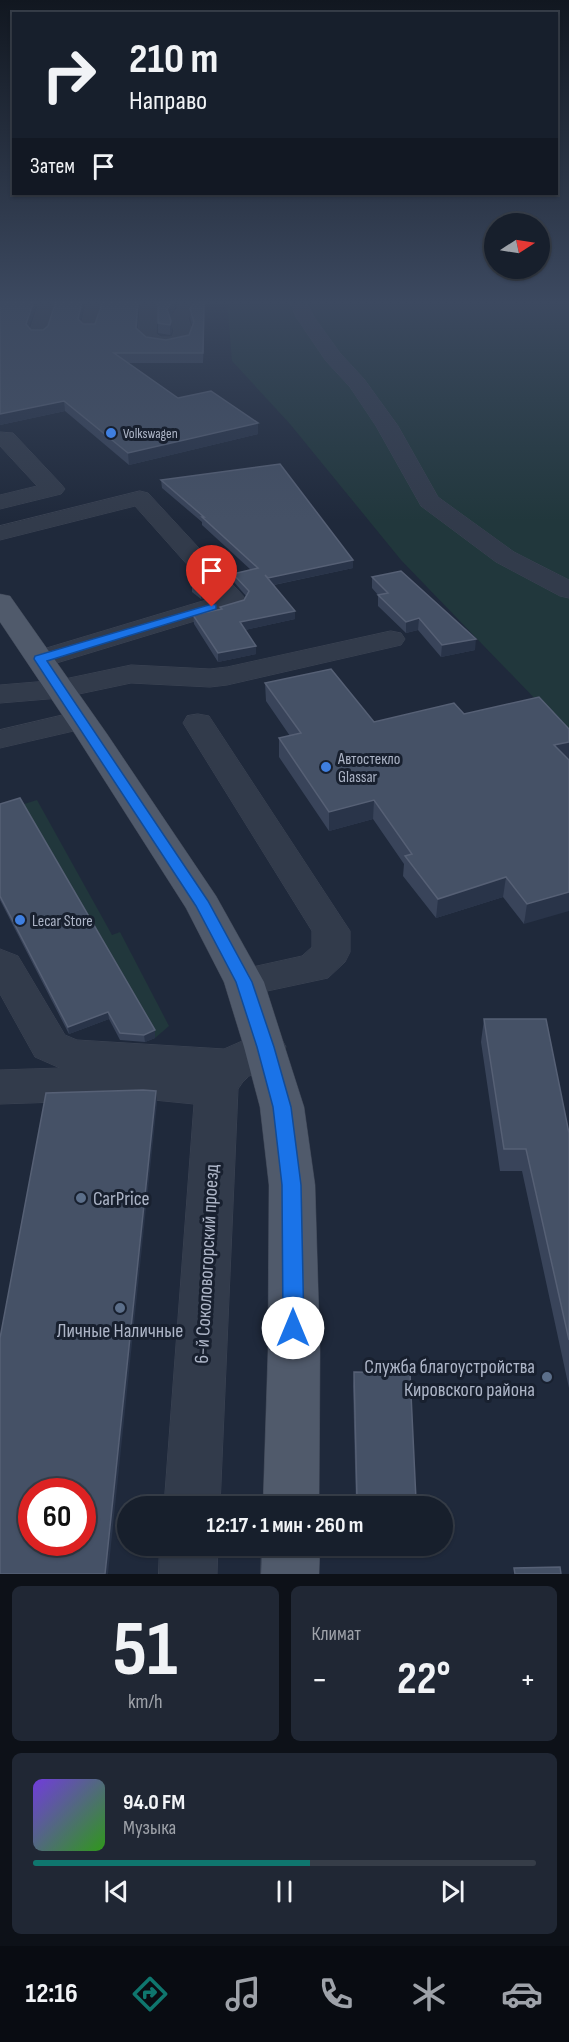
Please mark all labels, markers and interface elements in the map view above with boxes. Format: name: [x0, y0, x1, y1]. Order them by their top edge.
text: 210 m: [129, 34, 218, 85]
icon: right: [30, 36, 108, 114]
text: Направо: [129, 85, 207, 117]
icon: arrive: [87, 150, 120, 183]
text: Затем: [30, 153, 75, 180]
north arrow: [484, 213, 550, 279]
map controls: [484, 213, 550, 279]
place label: Volkswagen: [123, 425, 178, 442]
marker: Volkswagen: [104, 426, 118, 440]
pin: [186, 545, 237, 607]
icon: arrive: [195, 554, 228, 587]
place label: Автостекло Glassar: [337, 750, 400, 787]
marker: Автостекло Glassar: [319, 760, 333, 774]
place label: Lecar Store: [32, 912, 93, 931]
marker: Lecar Store: [13, 913, 27, 927]
street label: 6-й Соколовогорский проезд: [190, 1163, 224, 1364]
place label: CarPrice: [93, 1187, 150, 1211]
marker: CarPrice: [74, 1191, 88, 1205]
position arrow: [261, 1296, 325, 1360]
marker: Личные Наличные: [113, 1301, 127, 1315]
place label: Личные Наличные: [57, 1319, 183, 1343]
place label: Служба благоустройства Кировского района: [364, 1355, 535, 1402]
marker: Служба благоустройства Кировского района: [540, 1370, 554, 1384]
speed limit sign: 60: [18, 1478, 96, 1556]
text: 12:17 · 1 мин · 260 m: [207, 1512, 363, 1539]
text: 51: [113, 1604, 178, 1697]
text: Климат: [312, 1622, 361, 1646]
text: 22°: [397, 1652, 451, 1707]
text: −: [312, 1660, 328, 1700]
text: +: [520, 1660, 536, 1700]
text: km/h: [128, 1690, 163, 1714]
text: 94.0 FM: [123, 1789, 185, 1816]
text: Музыка: [123, 1816, 176, 1840]
icon: previous: [100, 1875, 133, 1908]
icon: pause: [268, 1875, 301, 1908]
icon: next: [436, 1875, 469, 1908]
icon: directions: [129, 1973, 171, 2015]
icon: music: [222, 1973, 264, 2015]
icon: phone: [315, 1973, 357, 2015]
icon: climate: [408, 1973, 450, 2015]
icon: car: [501, 1973, 543, 2015]
text: 12:16: [26, 1978, 78, 2010]

